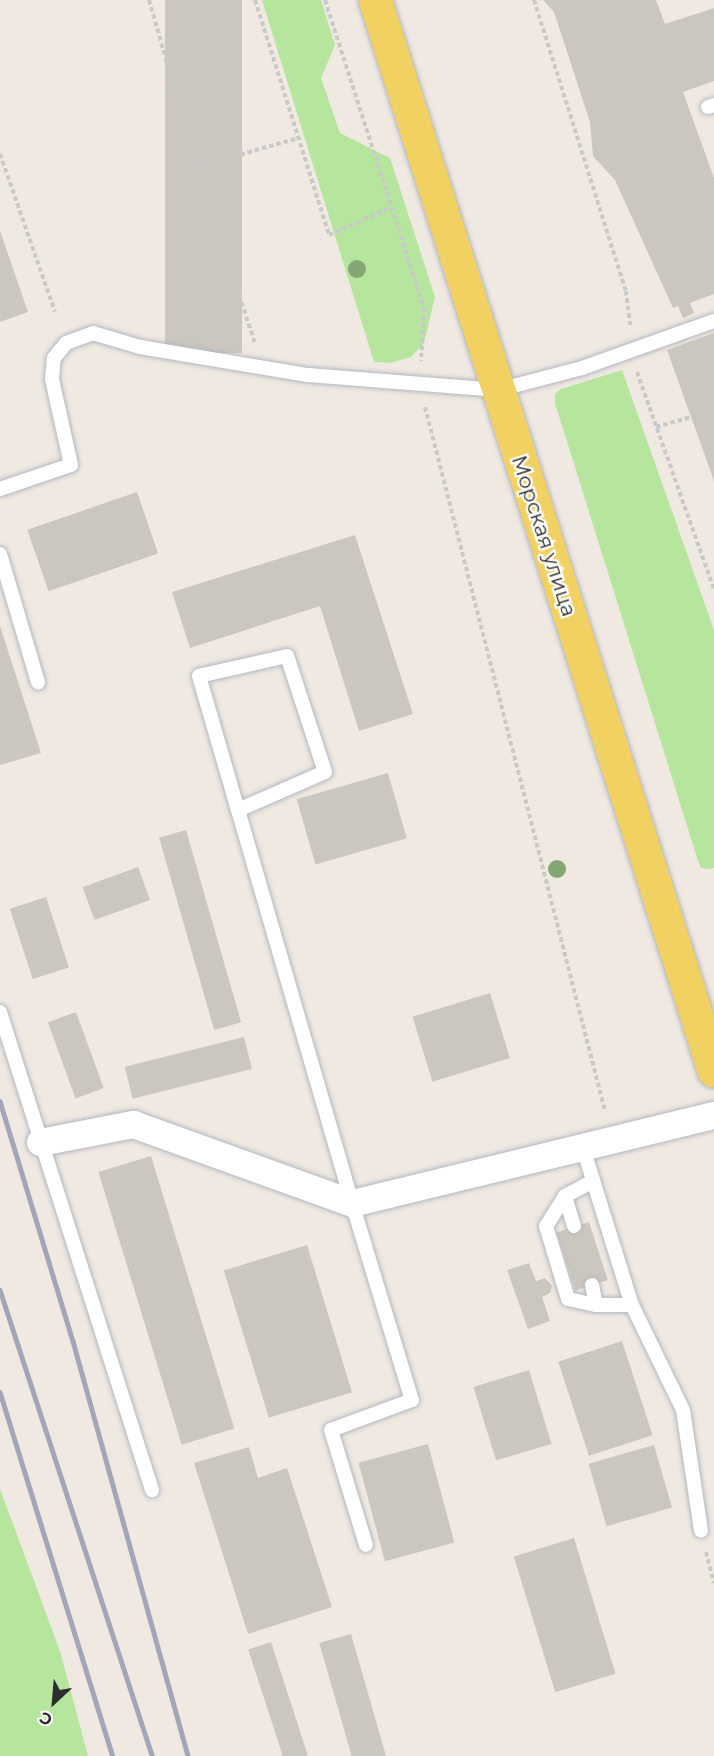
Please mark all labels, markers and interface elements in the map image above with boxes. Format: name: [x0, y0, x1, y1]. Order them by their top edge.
street label: Морская улица: [506, 452, 582, 620]
north arrow: [24, 1672, 84, 1732]
text: С: [37, 1708, 55, 1730]

